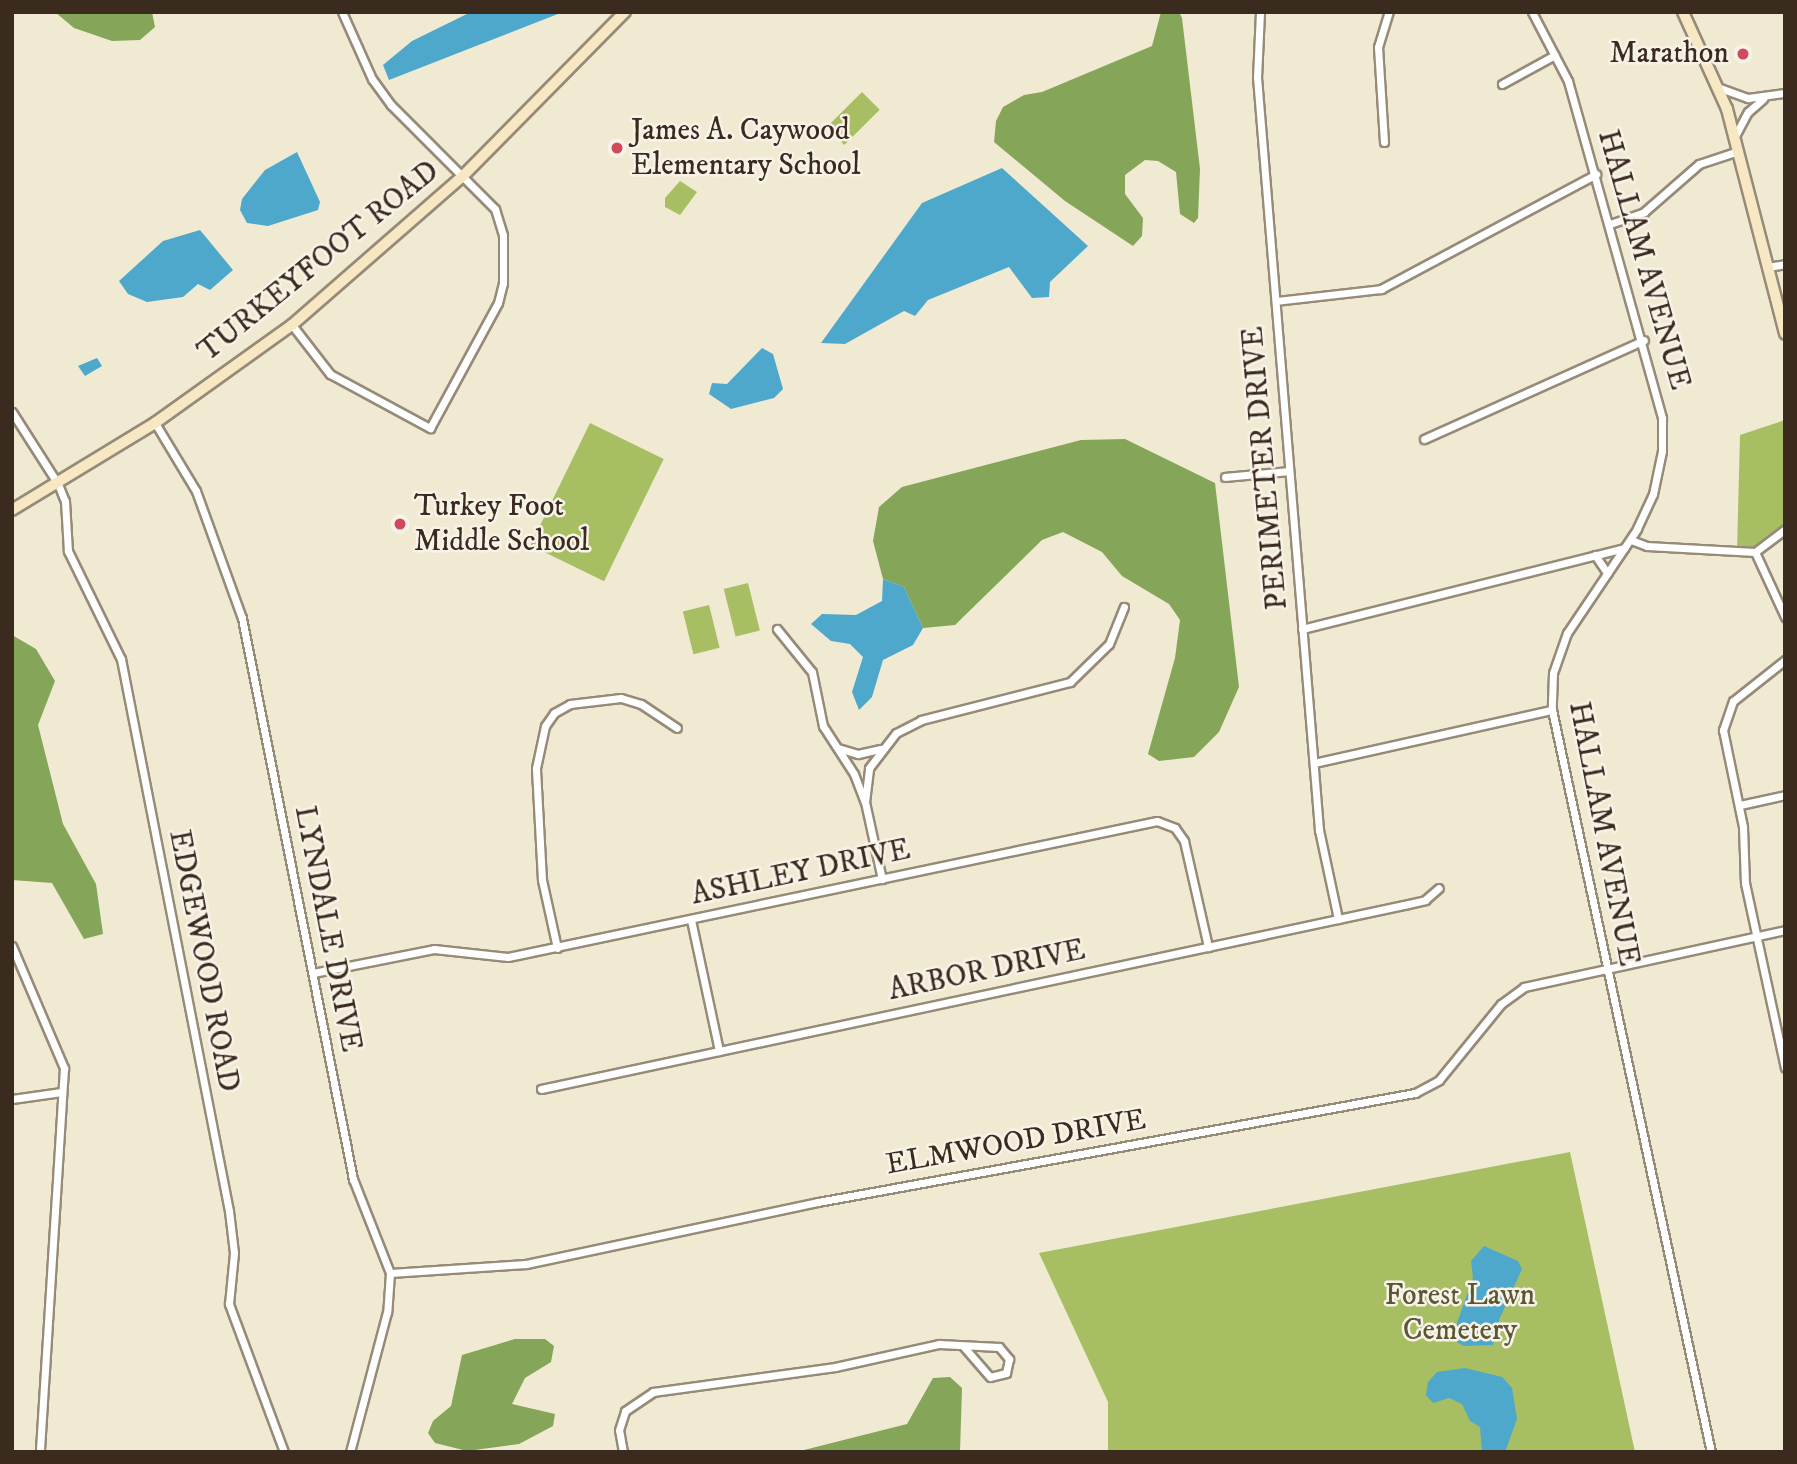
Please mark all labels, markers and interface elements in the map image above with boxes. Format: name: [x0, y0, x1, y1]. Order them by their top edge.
place label: Marathon: [1609, 36, 1729, 72]
marker: Marathon: [1735, 46, 1751, 62]
place label: James A. Caywood Elementary School: [631, 113, 860, 184]
street label: HALLAM AVENUE: [1589, 126, 1697, 394]
marker: James A. Caywood Elementary School: [609, 140, 625, 156]
street label: TURKEYFOOT ROAD: [191, 154, 447, 370]
street label: PERIMETER DRIVE: [1236, 325, 1296, 611]
place label: Turkey Foot Middle School: [414, 489, 589, 560]
marker: Turkey Foot Middle School: [392, 516, 408, 532]
street label: HALLAM AVENUE: [1560, 699, 1646, 969]
street label: LYNDALE DRIVE: [285, 803, 369, 1055]
street label: EDGEWOOD ROAD: [160, 827, 246, 1095]
street label: ASHLEY DRIVE: [688, 832, 914, 914]
street label: ARBOR DRIVE: [885, 933, 1089, 1009]
street label: ELMWOOD DRIVE: [883, 1102, 1149, 1184]
park label: Forest Lawn Cemetery: [1385, 1278, 1535, 1348]

